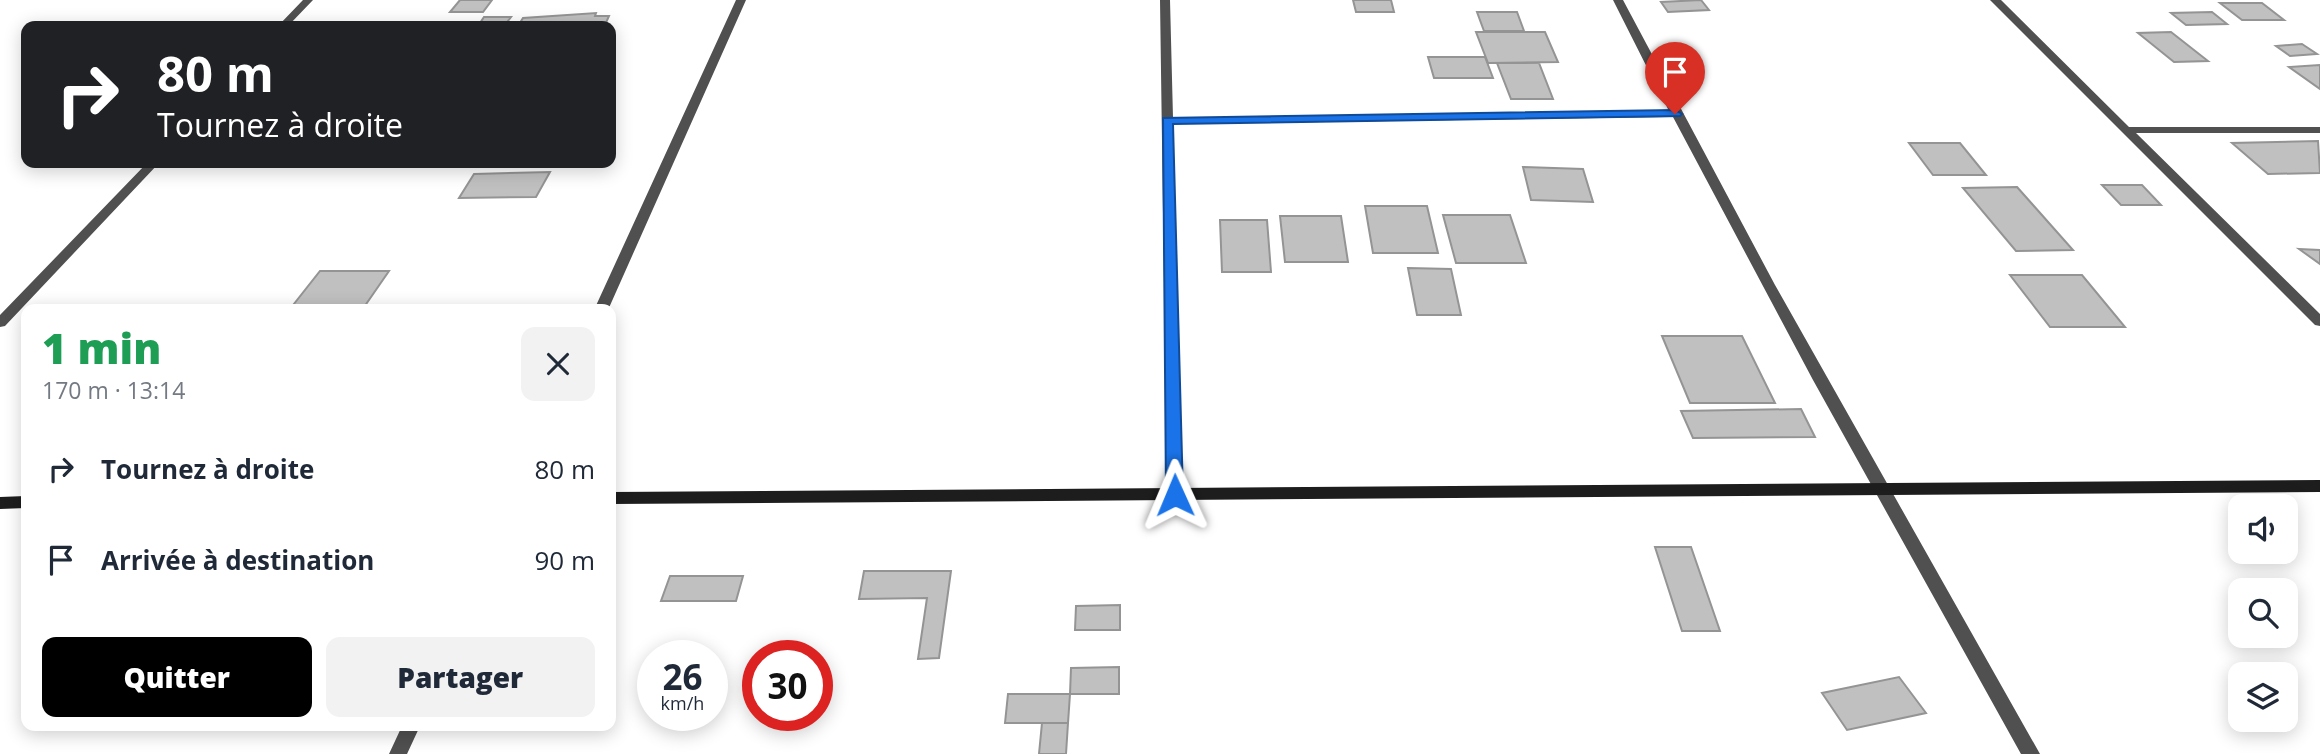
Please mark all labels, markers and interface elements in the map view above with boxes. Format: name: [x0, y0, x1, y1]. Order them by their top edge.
text: 80 m: [157, 40, 274, 106]
pin: [1645, 42, 1705, 114]
icon: right: [42, 49, 133, 140]
icon: arrive: [1656, 53, 1694, 91]
text: Tournez à droite: [157, 103, 403, 146]
text: 1 min: [42, 319, 161, 376]
button: close: [521, 327, 595, 401]
text: 170 m · 13:14: [42, 374, 185, 406]
icon: right: [42, 450, 80, 488]
text: Tournez à droite: [101, 451, 314, 487]
text: 80 m: [534, 451, 595, 487]
position arrow: [1138, 458, 1212, 532]
map controls: [2228, 494, 2298, 732]
button: sound: [2228, 494, 2298, 564]
icon: arrive: [42, 541, 80, 579]
text: Arrivée à destination: [101, 542, 374, 578]
text: 90 m: [534, 542, 595, 578]
button: search: [2228, 578, 2298, 648]
button: Quitter: [42, 637, 312, 717]
button: Partager: [326, 637, 595, 717]
speed limit sign: 30: [742, 640, 833, 731]
text: 26: [662, 653, 703, 700]
button: layers: [2228, 662, 2298, 732]
text: km/h: [661, 691, 704, 715]

